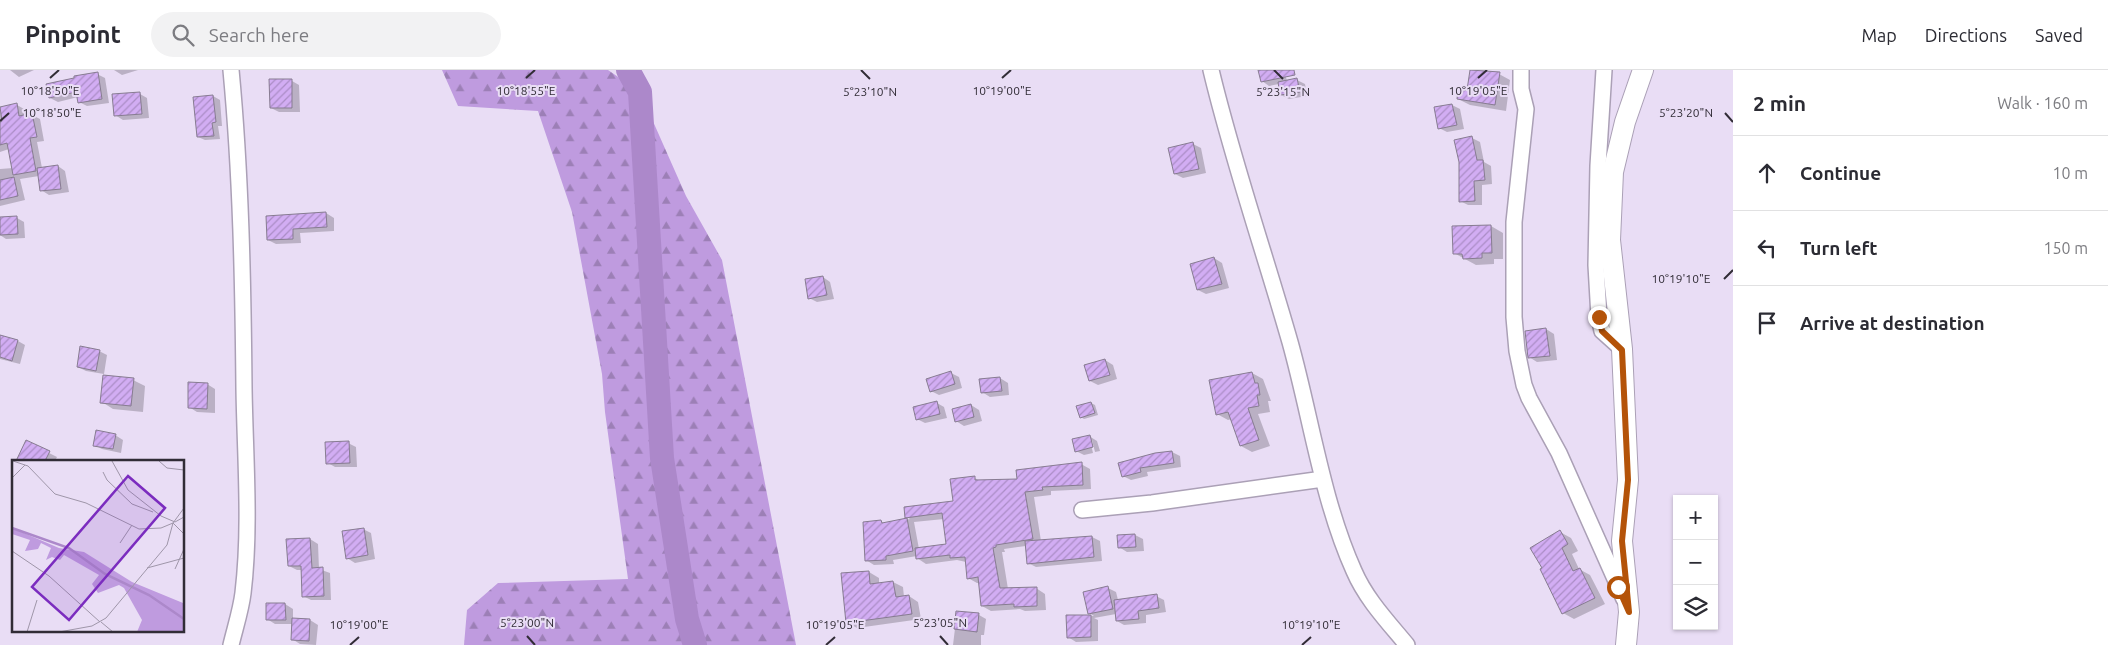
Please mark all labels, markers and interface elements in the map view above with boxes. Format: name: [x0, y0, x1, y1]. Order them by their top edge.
search box: [151, 12, 501, 57]
text: Pinpoint: [25, 21, 121, 48]
icon: search: [169, 21, 197, 49]
text: Search here: [209, 24, 309, 46]
text: Map: [1861, 25, 1897, 45]
text: Directions: [1925, 25, 2007, 45]
text: Saved: [2035, 25, 2083, 45]
text: 10°18'50"E: [21, 84, 80, 97]
text: 10°18'55"E: [497, 84, 556, 97]
text: 10°19'00"E: [973, 84, 1032, 97]
text: 10°19'05"E: [1449, 84, 1508, 97]
text: 5°23'10"N: [843, 85, 897, 98]
text: 5°23'15"N: [1256, 85, 1310, 98]
text: 2 min: [1753, 91, 1806, 115]
text: Walk · 160 m: [1997, 94, 2088, 112]
text: 10°18'50"E: [23, 106, 82, 119]
text: 5°23'20"N: [1659, 106, 1713, 119]
icon: ahead: [1753, 159, 1781, 187]
text: Continue: [1800, 162, 1881, 184]
text: 10 m: [2052, 164, 2088, 182]
icon: left: [1753, 234, 1781, 262]
text: Turn left: [1800, 237, 1878, 259]
text: 150 m: [2043, 239, 2088, 257]
text: 10°19'10"E: [1652, 272, 1711, 285]
route end: [1588, 306, 1611, 329]
icon: arrive: [1753, 309, 1781, 337]
text: Arrive at destination: [1800, 312, 1985, 334]
inset map: [12, 460, 185, 632]
map controls: [1673, 495, 1718, 630]
button: +: [1673, 495, 1718, 540]
button: −: [1673, 540, 1718, 585]
route start: [1607, 576, 1630, 599]
button: layers: [1673, 585, 1718, 630]
text: 5°23'00"N: [500, 616, 554, 629]
text: 5°23'05"N: [913, 616, 967, 629]
text: 10°19'00"E: [330, 618, 389, 631]
text: 10°19'05"E: [806, 618, 865, 631]
text: 10°19'10"E: [1282, 618, 1341, 631]

